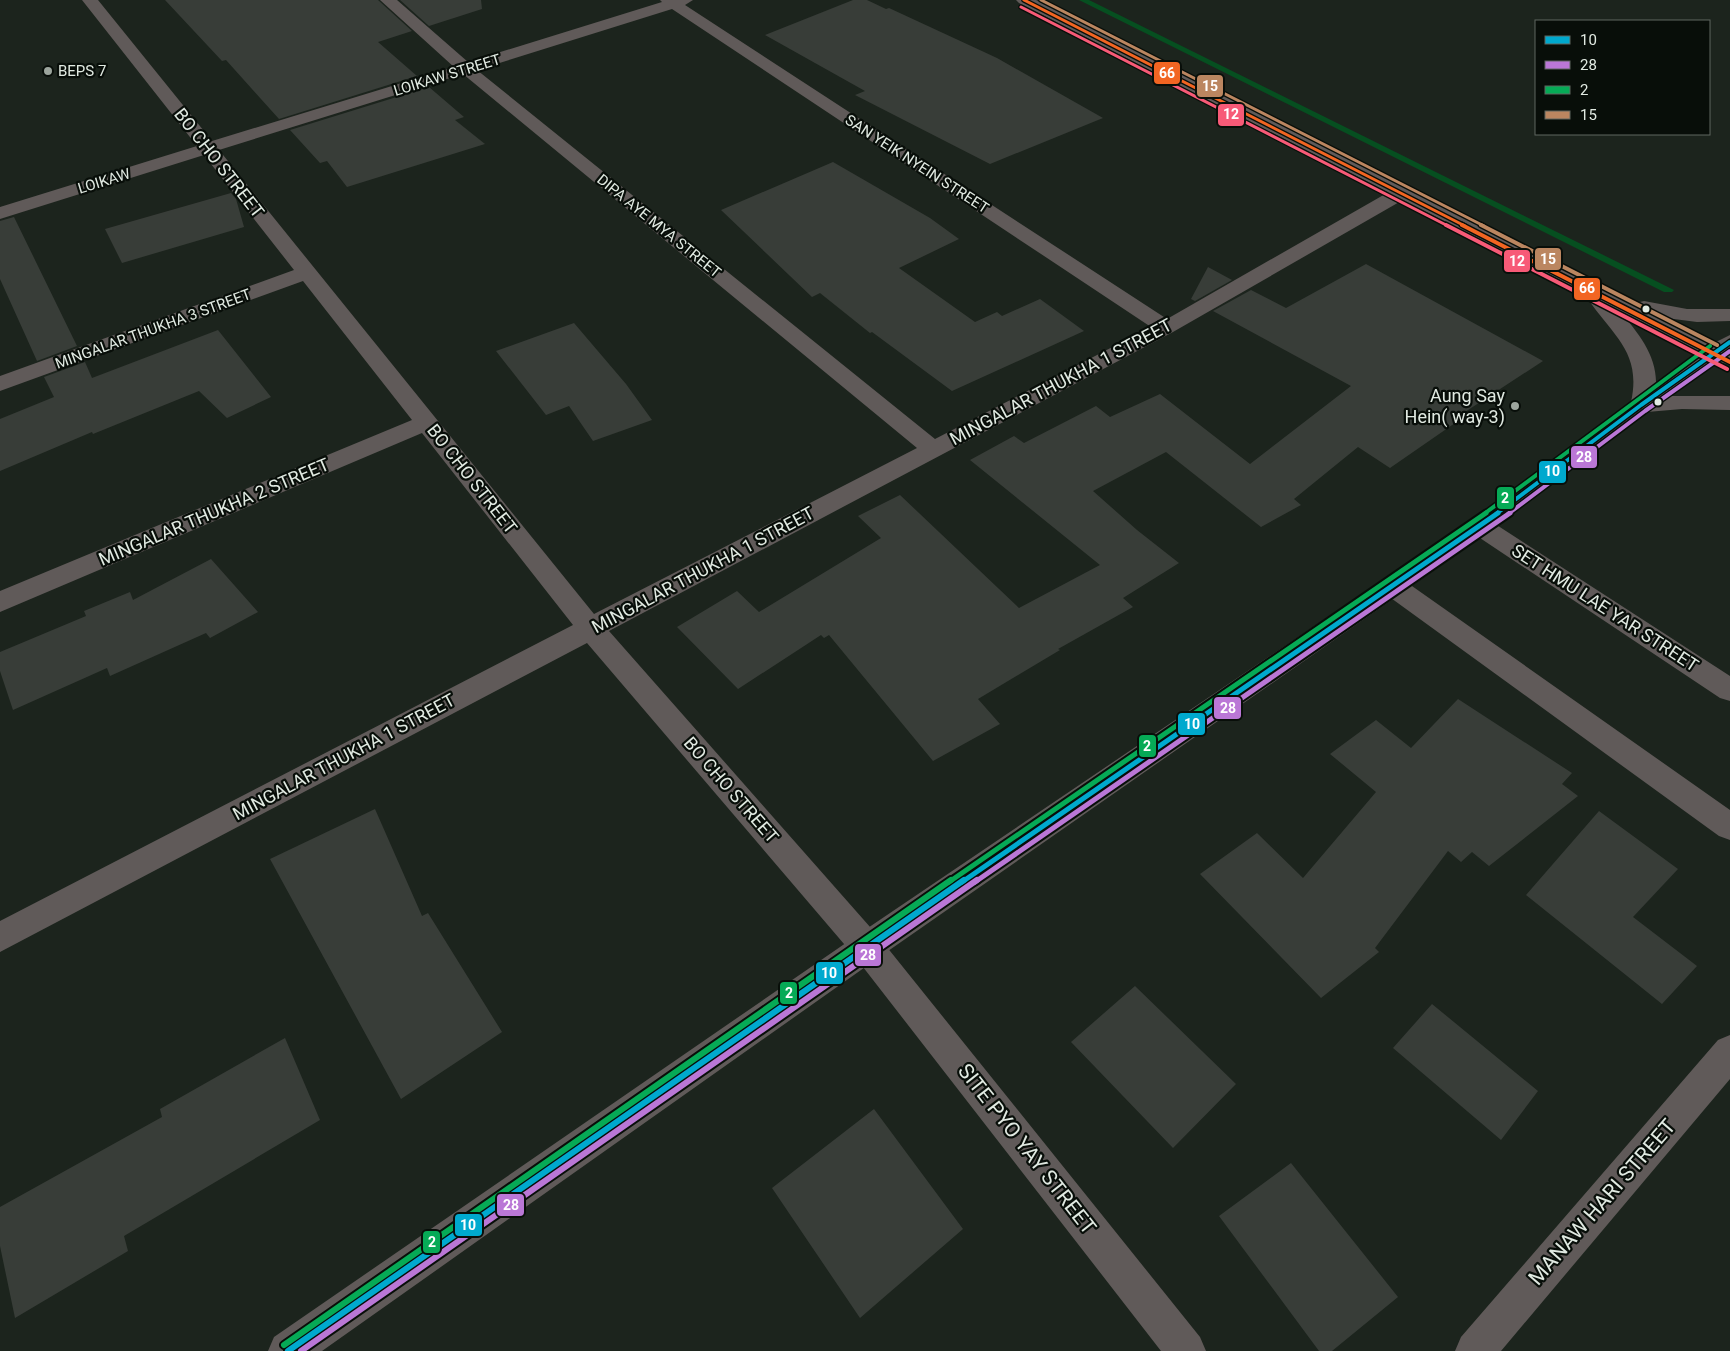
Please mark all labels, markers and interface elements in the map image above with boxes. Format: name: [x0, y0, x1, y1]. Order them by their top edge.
legend: [1535, 20, 1710, 135]
text: 10: [1580, 31, 1597, 49]
street label: LOIKAW STREET: [391, 50, 503, 100]
text: 28: [1580, 56, 1597, 74]
line badge: 66: [1153, 61, 1181, 85]
place label: BEPS 7: [58, 62, 106, 80]
marker: BEPS 7: [42, 65, 54, 77]
text: 66: [1159, 65, 1175, 81]
line badge: 15: [1196, 74, 1224, 98]
text: 15: [1202, 78, 1218, 94]
text: 2: [1580, 81, 1588, 99]
line badge: 12: [1217, 103, 1245, 127]
street label: BO CHO STREET: [170, 104, 269, 222]
text: 12: [1223, 106, 1239, 122]
text: 15: [1580, 106, 1597, 124]
street label: SAN YEIK NYEIN STREET: [842, 111, 992, 217]
street label: LOIKAW: [76, 164, 132, 198]
street label: DIPA AYE MYA STREET: [593, 170, 725, 282]
line badge: 15: [1534, 247, 1562, 271]
line badge: 12: [1503, 249, 1531, 273]
text: 15: [1540, 251, 1556, 267]
text: 12: [1509, 253, 1525, 269]
line badge: 66: [1573, 277, 1601, 301]
text: 66: [1579, 280, 1595, 296]
street label: MINGALAR THUKHA 3 STREET: [53, 285, 253, 373]
unlabelled marker: [1641, 304, 1651, 314]
street label: MINGALAR THUKHA 1 STREET: [946, 314, 1176, 449]
place label: Aung Say Hein( way-3): [1405, 385, 1505, 428]
unlabelled marker: [1653, 397, 1663, 407]
marker: Aung Say Hein( way-3): [1509, 400, 1521, 412]
street label: BO CHO STREET: [423, 420, 522, 538]
line badge: 28: [1570, 445, 1598, 469]
text: 28: [1576, 449, 1592, 465]
street label: MINGALAR THUKHA 2 STREET: [95, 453, 333, 570]
line badge: 10: [1538, 460, 1567, 484]
text: 10: [1544, 463, 1560, 479]
line badge: 2: [1496, 486, 1515, 510]
text: 2: [1501, 490, 1509, 506]
street label: MINGALAR THUKHA 1 STREET: [588, 502, 818, 637]
street label: SET HMU LAE YAR STREET: [1508, 539, 1703, 676]
street label: MINGALAR THUKHA 1 STREET: [229, 689, 459, 824]
line badge: 28: [1213, 696, 1242, 720]
text: 28: [1220, 700, 1236, 716]
line badge: 10: [1177, 712, 1206, 736]
text: 10: [1184, 716, 1200, 732]
street label: BO CHO STREET: [680, 732, 783, 847]
line badge: 2: [1138, 734, 1157, 758]
text: 2: [1143, 738, 1151, 754]
line badge: 28: [854, 943, 882, 967]
text: 28: [860, 947, 876, 963]
line badge: 10: [815, 961, 844, 985]
text: 10: [821, 965, 837, 981]
line badge: 2: [779, 981, 798, 1005]
text: 2: [785, 985, 793, 1001]
street label: SITE PYO YAY STREET: [953, 1059, 1101, 1239]
street label: MANAW HARI STREET: [1524, 1114, 1681, 1290]
line badge: 28: [496, 1193, 525, 1217]
text: 28: [503, 1197, 519, 1213]
line badge: 10: [454, 1213, 483, 1237]
text: 10: [460, 1217, 476, 1233]
line badge: 2: [422, 1230, 441, 1254]
text: 2: [428, 1234, 436, 1250]

